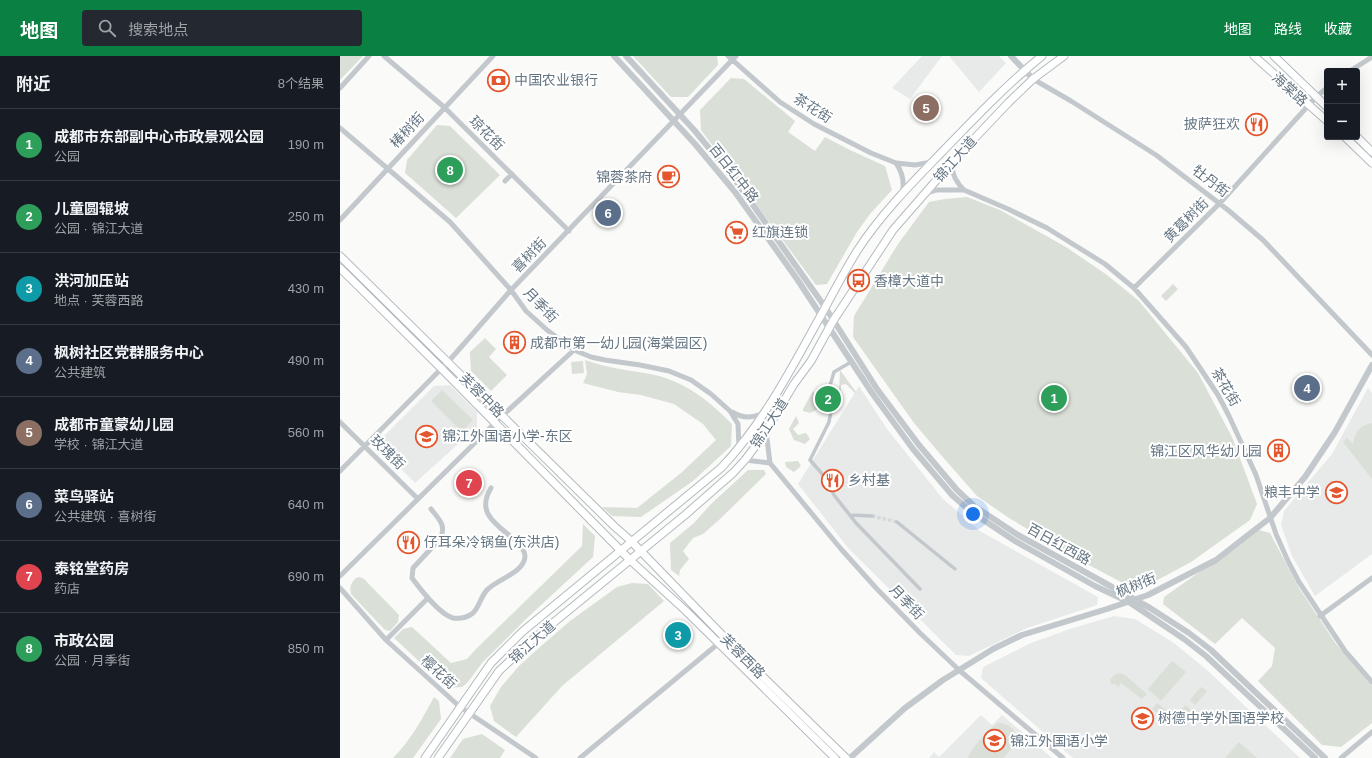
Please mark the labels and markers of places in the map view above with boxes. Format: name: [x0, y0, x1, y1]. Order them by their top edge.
bank icon: 中国农业银行: [486, 67, 512, 93]
place label: 中国农业银行: [514, 72, 598, 88]
pin: 5: [913, 93, 939, 123]
restaurant icon: 披萨狂欢: [1243, 111, 1269, 137]
place label: 披萨狂欢: [1184, 116, 1240, 132]
pin: 8: [437, 155, 463, 185]
cafe icon: 锦蓉茶府: [655, 164, 681, 190]
place label: 锦蓉茶府: [596, 169, 652, 185]
pin: 6: [595, 198, 621, 228]
supermarket icon: 红旗连锁: [724, 219, 750, 245]
place label: 红旗连锁: [752, 224, 808, 240]
bus stop icon: 香樟大道中: [846, 268, 872, 294]
place label: 香樟大道中: [874, 273, 944, 289]
building icon: 成都市第一幼儿园(海棠园区): [502, 330, 528, 356]
place label: 成都市第一幼儿园(海棠园区): [530, 335, 707, 351]
pin: 4: [1294, 373, 1320, 403]
pin: 1: [1041, 383, 1067, 413]
pin: 2: [815, 384, 841, 414]
school or university icon: 锦江外国语小学-东区: [413, 423, 439, 449]
place label: 锦江外国语小学-东区: [442, 428, 573, 444]
building icon: 锦江区风华幼儿园: [1265, 438, 1291, 464]
place label: 锦江区风华幼儿园: [1150, 443, 1262, 459]
restaurant icon: 乡村基: [820, 467, 846, 493]
pin: 7: [456, 468, 482, 498]
place label: 乡村基: [848, 472, 890, 488]
school or university icon: 粮丰中学: [1323, 479, 1349, 505]
place label: 粮丰中学: [1264, 484, 1320, 500]
restaurant icon: 仔耳朵冷锅鱼(东洪店): [395, 529, 421, 555]
place label: 仔耳朵冷锅鱼(东洪店): [424, 534, 559, 550]
pin: 3: [665, 620, 691, 650]
school or university icon: 树德中学外国语学校: [1130, 705, 1156, 731]
place label: 树德中学外国语学校: [1158, 710, 1284, 726]
school or university icon: 锦江外国语小学: [981, 728, 1007, 754]
place label: 锦江外国语小学: [1010, 733, 1108, 749]

